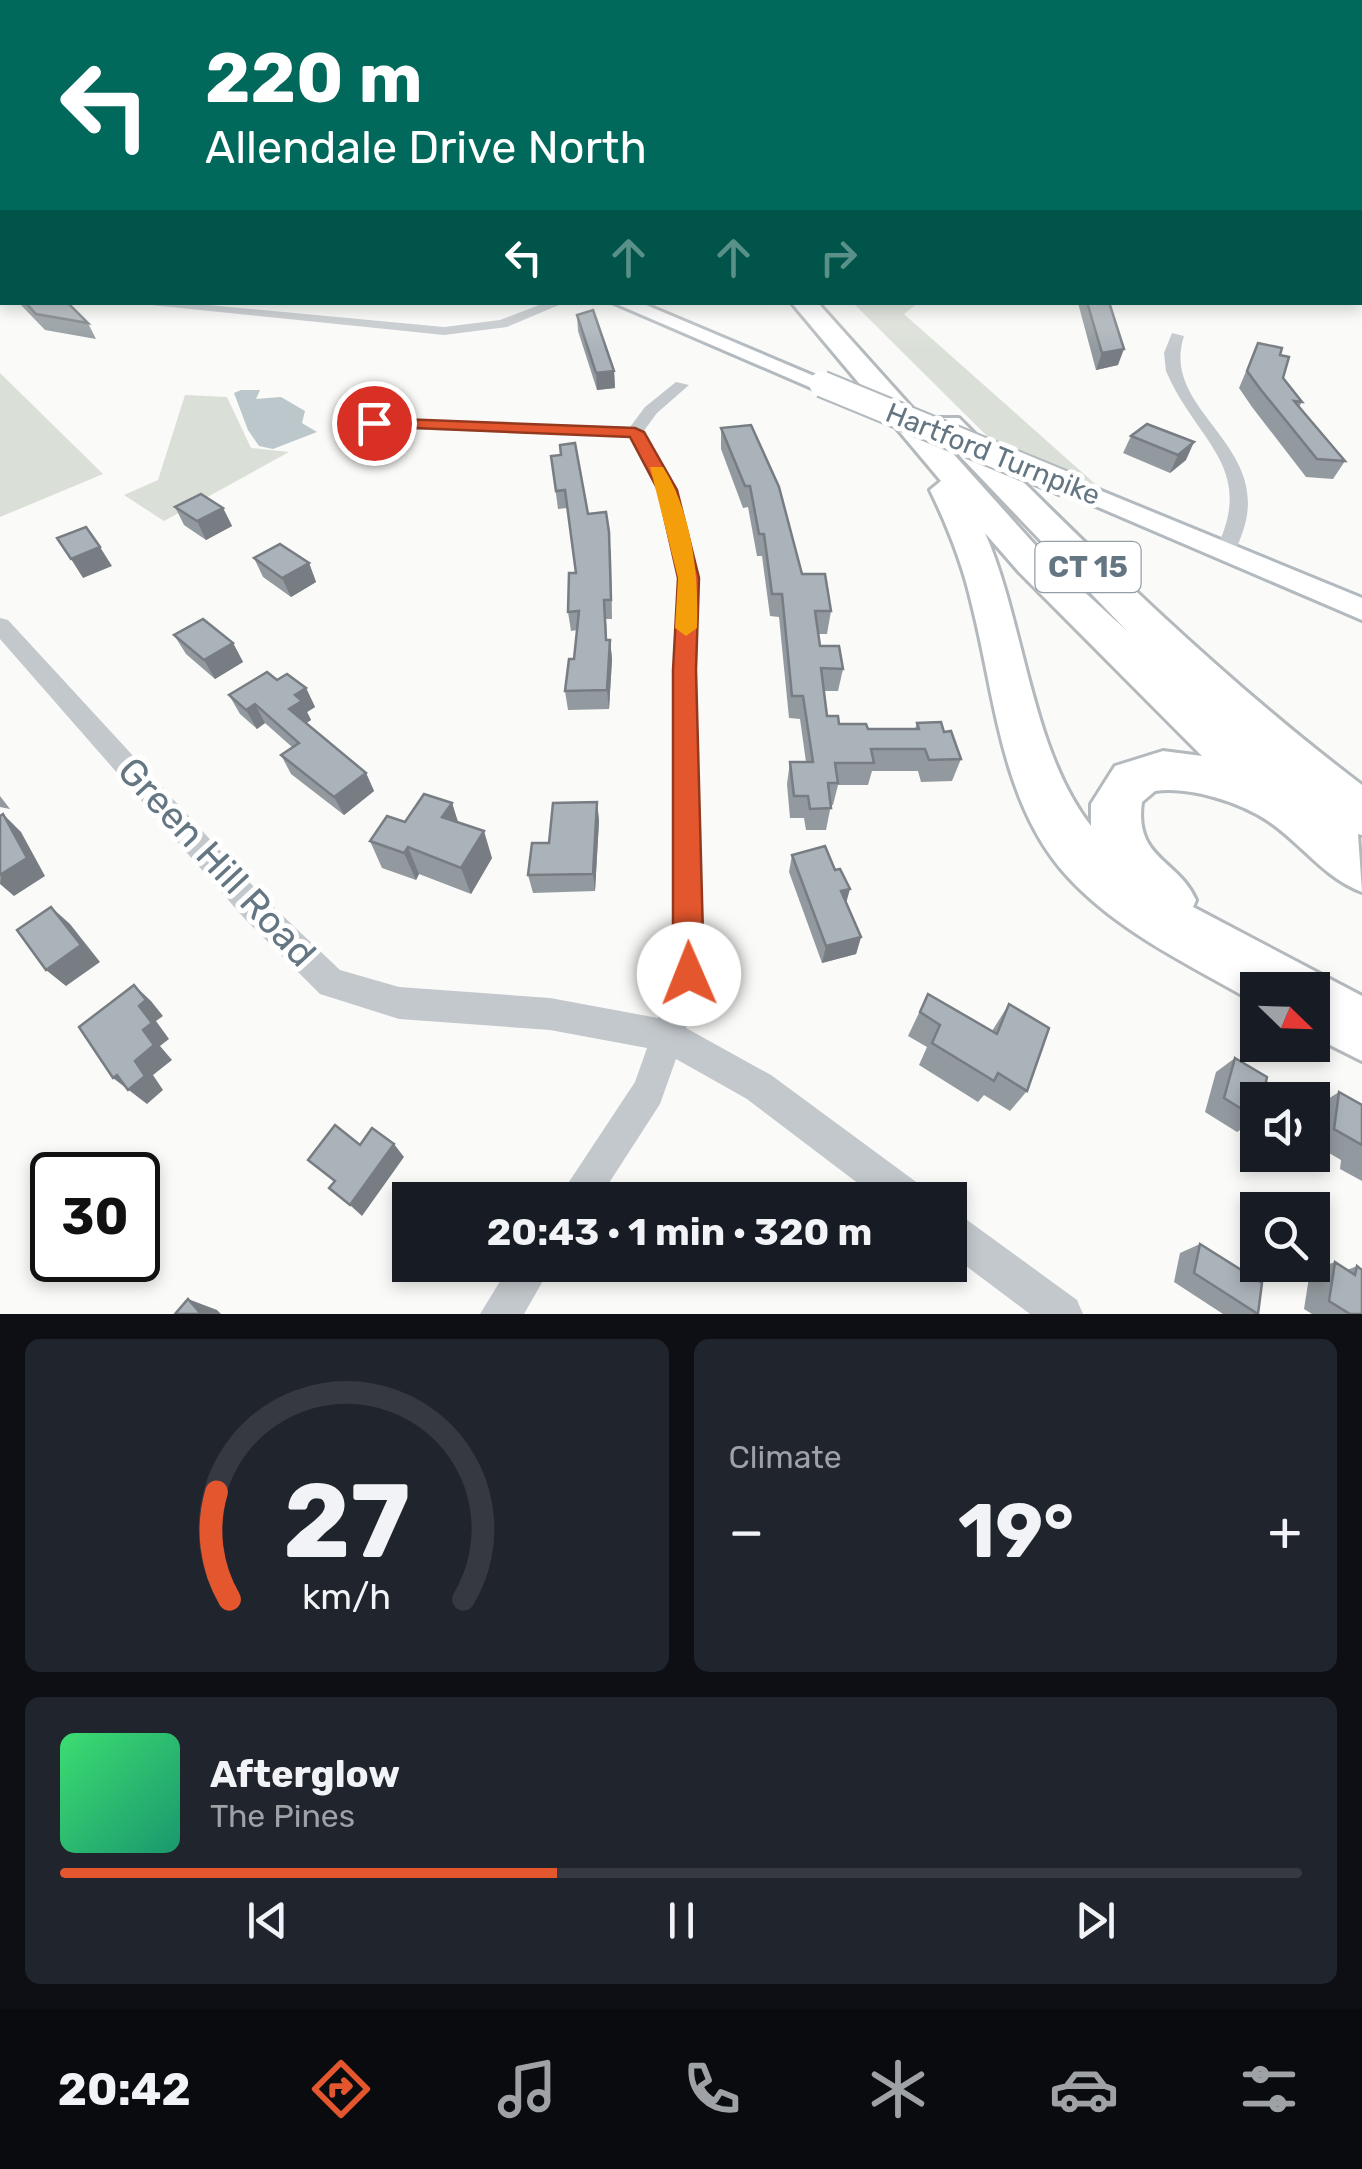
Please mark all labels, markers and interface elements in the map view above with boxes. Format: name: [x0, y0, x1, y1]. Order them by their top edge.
text: 220 m: [205, 37, 423, 120]
icon: left: [40, 40, 170, 170]
text: Allendale Drive North: [205, 121, 647, 174]
icon: left: [496, 230, 551, 285]
icon: ahead: [601, 230, 656, 285]
icon: ahead: [706, 230, 761, 285]
icon: right: [811, 230, 866, 285]
pin: [332, 381, 417, 466]
icon: arrive: [347, 396, 402, 451]
street label: Hartford Turnpike: [881, 396, 1105, 512]
road number: CT 15: [1036, 542, 1140, 592]
street label: Green Hill Road: [108, 748, 326, 976]
position arrow: [637, 922, 741, 1026]
north arrow: [1240, 972, 1330, 1062]
map controls: [1240, 972, 1330, 1282]
button: sound: [1240, 1082, 1330, 1172]
speed limit sign: 30: [30, 1152, 160, 1282]
button: search: [1240, 1192, 1330, 1282]
text: 20:43 · 1 min · 320 m: [487, 1209, 872, 1255]
text: Climate: [729, 1438, 842, 1476]
text: 27: [283, 1460, 410, 1583]
text: 19°: [958, 1487, 1074, 1576]
text: −: [729, 1499, 764, 1564]
text: +: [1268, 1499, 1302, 1564]
text: km/h: [302, 1576, 391, 1618]
text: Afterglow: [210, 1751, 400, 1797]
text: The Pines: [210, 1797, 355, 1835]
icon: previous: [240, 1893, 295, 1948]
icon: pause: [654, 1893, 709, 1948]
icon: next: [1068, 1893, 1123, 1948]
icon: directions: [306, 2054, 376, 2124]
icon: music: [492, 2054, 562, 2124]
icon: phone: [677, 2054, 747, 2124]
icon: climate: [863, 2054, 933, 2124]
icon: car: [1049, 2054, 1119, 2124]
icon: filters: [1234, 2054, 1304, 2124]
text: 20:42: [58, 2063, 191, 2116]

